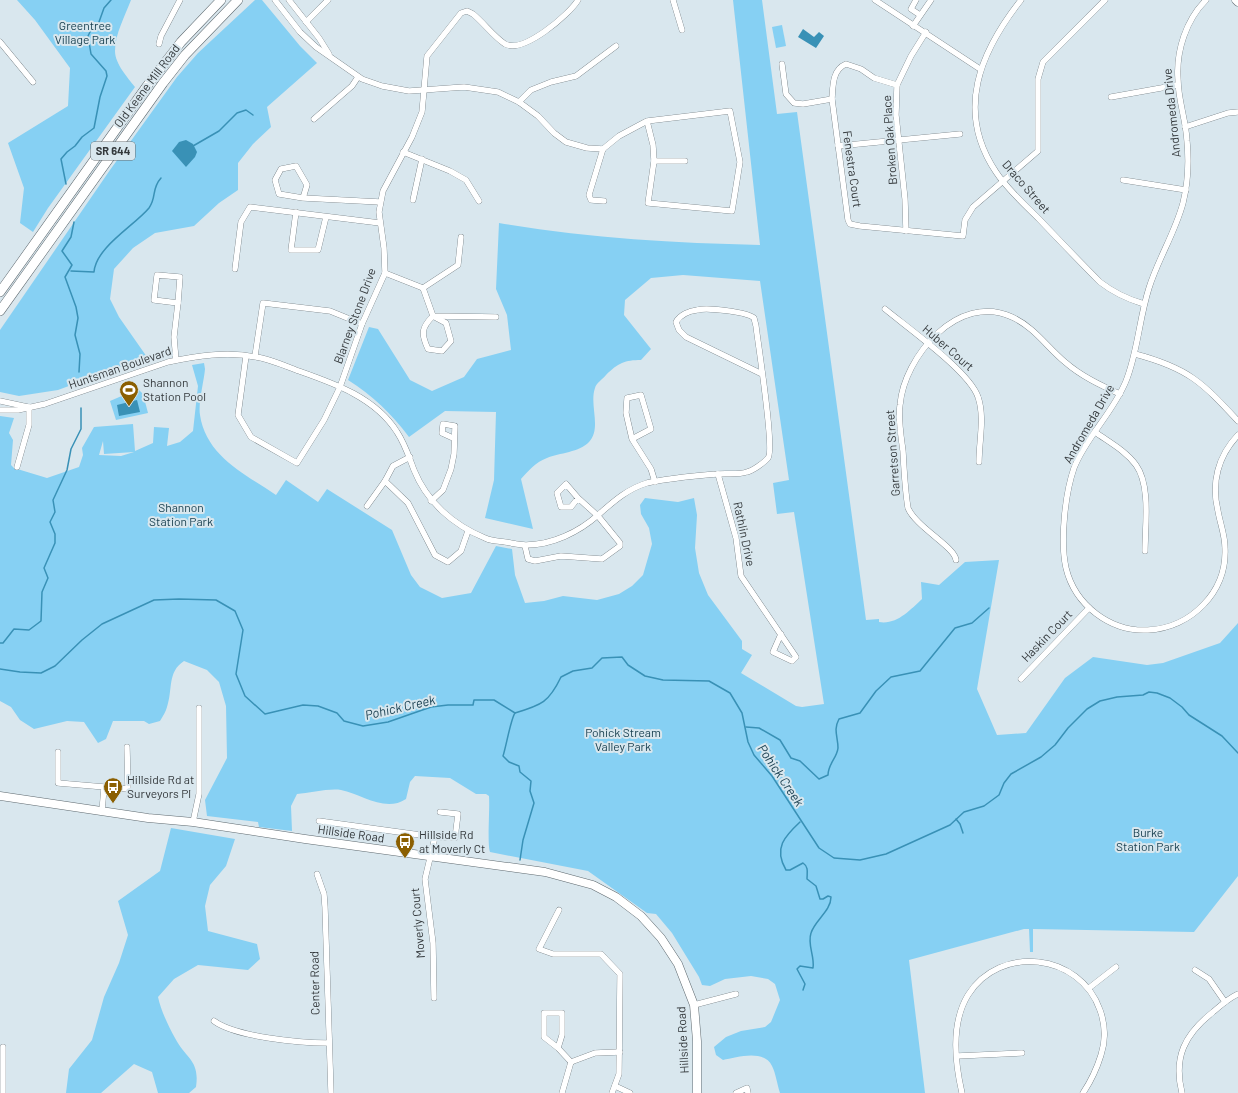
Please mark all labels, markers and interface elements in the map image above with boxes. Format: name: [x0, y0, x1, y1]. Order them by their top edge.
park label: Greentree Village Park: [55, 18, 115, 46]
street label: Old Keene Mill Road: [110, 41, 182, 130]
street label: Andromeda Drive: [1159, 68, 1183, 158]
street label: Broken Oak Place: [879, 95, 899, 185]
street label: Fenestra Court: [841, 129, 865, 208]
road number: SR 644: [91, 142, 135, 160]
street label: Draco Street: [1000, 157, 1054, 216]
street label: Blarney Stone Drive: [330, 266, 378, 366]
street label: Huber Court: [920, 321, 977, 373]
street label: Huntsman Boulevard: [66, 343, 173, 391]
place label: Shannon Station Pool: [143, 375, 206, 403]
sports icon: Shannon Station Pool: [118, 379, 140, 407]
street label: Andromeda Drive: [1060, 381, 1116, 466]
street label: Garretson Street: [882, 409, 902, 497]
park label: Shannon Station Park: [149, 500, 213, 528]
street label: Rathlin Drive: [731, 500, 759, 567]
street label: Haskin Court: [1018, 606, 1075, 664]
water label: Pohick Creek: [363, 691, 437, 723]
park label: Pohick Stream Valley Park: [585, 725, 661, 753]
water label: Pohick Creek: [754, 741, 808, 810]
place label: Hillside Rd at Surveyors Pl: [127, 772, 194, 800]
bus stop icon: Hillside Rd at Surveyors Pl: [102, 776, 124, 804]
street label: Hillside Road: [317, 821, 385, 845]
park label: Burke Station Park: [1116, 825, 1180, 853]
place label: Hillside Rd at Moverly Ct: [419, 827, 485, 855]
bus stop icon: Hillside Rd at Moverly Ct: [394, 831, 416, 859]
street label: Moverly Court: [407, 887, 427, 959]
street label: Center Road: [306, 951, 322, 1015]
street label: Hillside Road: [673, 1006, 691, 1074]

